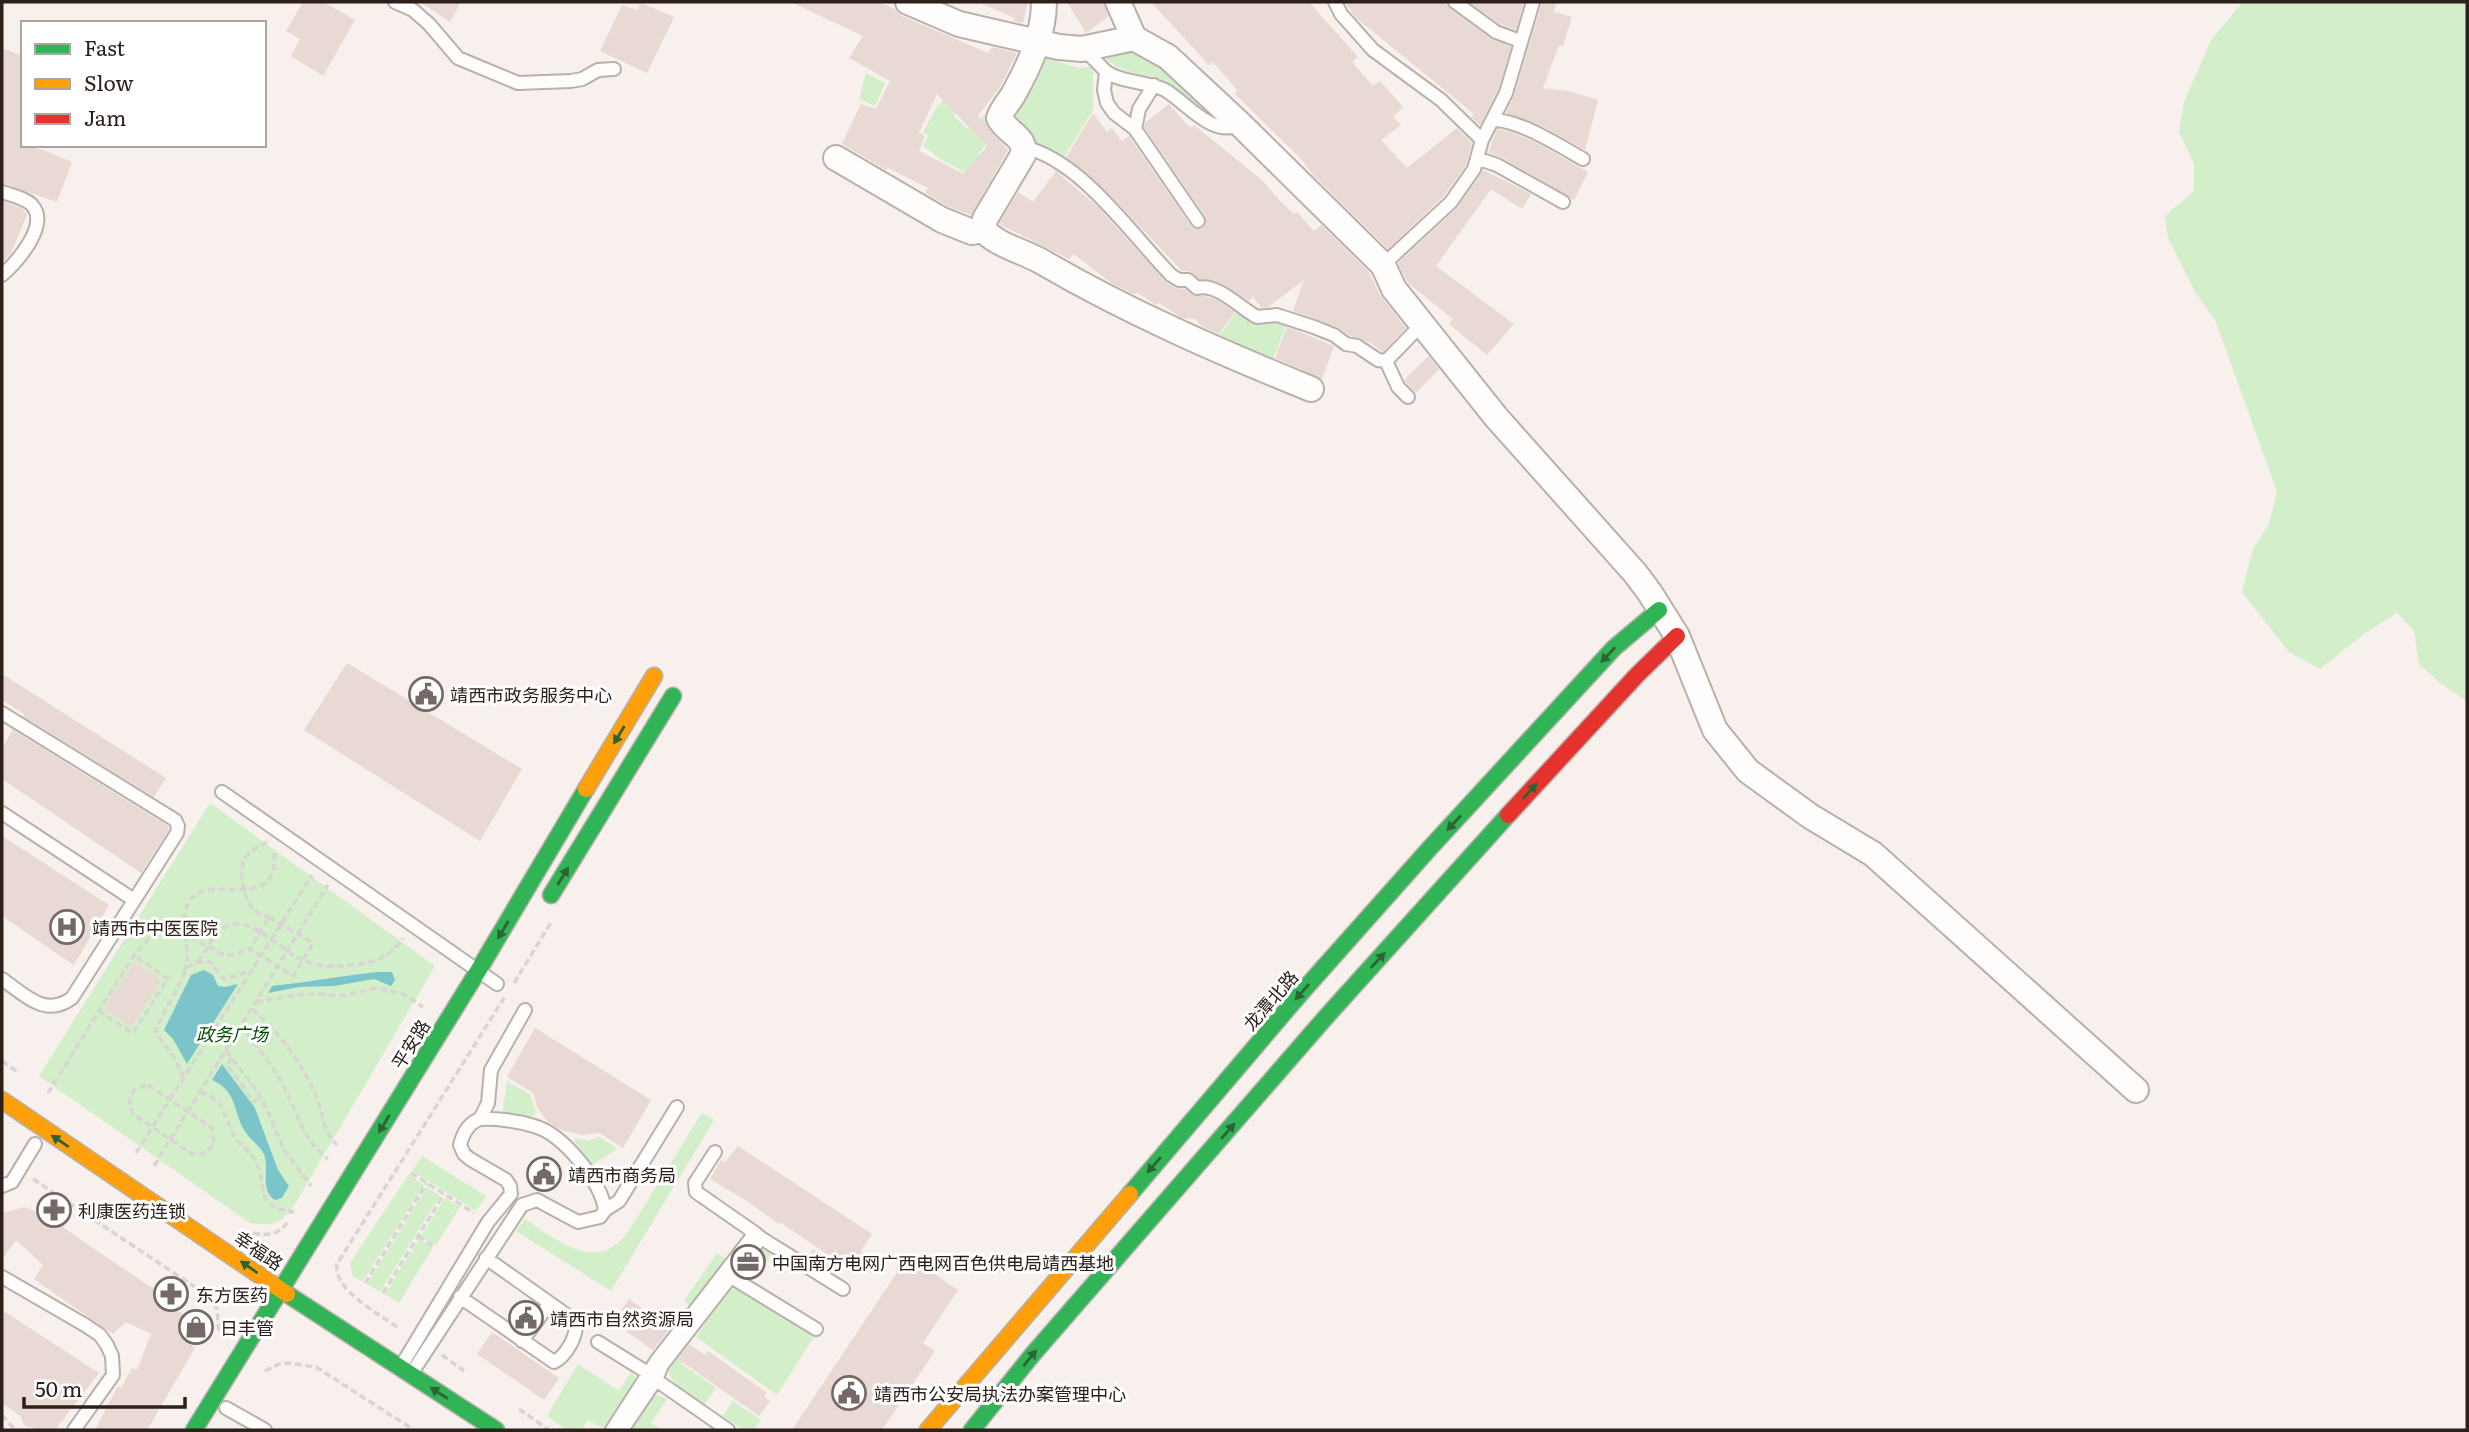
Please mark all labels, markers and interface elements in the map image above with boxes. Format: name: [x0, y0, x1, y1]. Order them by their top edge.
legend: [21, 21, 266, 147]
text: Fast: [84, 31, 125, 62]
text: Slow: [84, 66, 134, 97]
text: Jam: [84, 101, 126, 132]
one-way arrow: [1600, 646, 1616, 664]
public building icon: 靖西市政务服务中心: [407, 675, 445, 713]
place label: 靖西市政务服务中心: [450, 681, 612, 708]
one-way arrow: [613, 725, 626, 744]
one-way arrow: [1522, 782, 1538, 800]
one-way arrow: [1446, 814, 1462, 832]
one-way arrow: [557, 866, 570, 885]
hospital icon: 靖西市中医医院: [48, 908, 86, 946]
place label: 靖西市中医医院: [92, 914, 218, 941]
one-way arrow: [496, 920, 509, 939]
one-way arrow: [1370, 951, 1386, 969]
street label: 龙潭北路: [1236, 964, 1304, 1036]
one-way arrow: [1294, 983, 1310, 1001]
street label: 平安路: [384, 1014, 436, 1074]
park label: 政务广场: [196, 1020, 270, 1047]
one-way arrow: [377, 1114, 390, 1133]
one-way arrow: [1220, 1122, 1235, 1139]
one-way arrow: [50, 1134, 70, 1147]
public building icon: 靖西市商务局: [525, 1155, 563, 1193]
one-way arrow: [1147, 1156, 1162, 1173]
place label: 靖西市商务局: [568, 1161, 676, 1188]
pharmacy icon: 利康医药连锁: [35, 1191, 73, 1229]
place label: 利康医药连锁: [78, 1197, 186, 1224]
street label: 幸福路: [229, 1224, 289, 1276]
office icon: 中国南方电网广西电网百色供电局靖西基地: [729, 1243, 767, 1281]
place label: 中国南方电网广西电网百色供电局靖西基地: [772, 1249, 1114, 1276]
one-way arrow: [240, 1260, 258, 1274]
pharmacy icon: 东方医药: [152, 1275, 190, 1313]
place label: 东方医药: [196, 1281, 268, 1308]
public building icon: 靖西市自然资源局: [507, 1299, 545, 1337]
place label: 靖西市自然资源局: [550, 1305, 694, 1332]
shop icon: 日丰管: [177, 1308, 215, 1346]
place label: 日丰管: [220, 1314, 274, 1341]
one-way arrow: [1022, 1349, 1037, 1366]
scale bar: [24, 1366, 186, 1410]
text: 50 m: [35, 1372, 82, 1403]
public building icon: 靖西市公安局执法办案管理中心: [830, 1374, 868, 1412]
place label: 靖西市公安局执法办案管理中心: [874, 1380, 1126, 1407]
one-way arrow: [430, 1386, 448, 1400]

